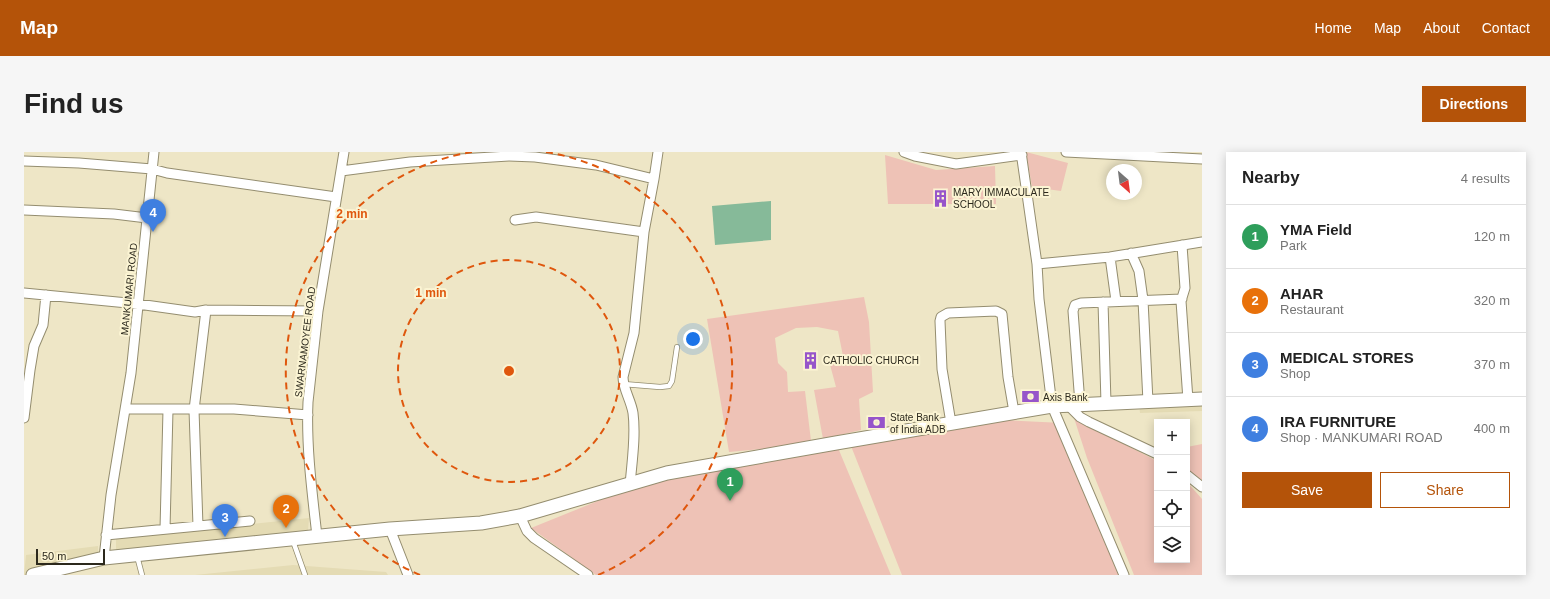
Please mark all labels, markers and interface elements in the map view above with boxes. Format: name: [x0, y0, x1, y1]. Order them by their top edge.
text: Map: [20, 17, 58, 38]
text: Home: [1315, 20, 1352, 36]
text: Map: [1374, 20, 1401, 36]
text: About: [1423, 20, 1460, 36]
text: Contact: [1482, 20, 1530, 36]
button: Directions: [1422, 86, 1526, 122]
text: Find us: [24, 88, 124, 119]
north arrow: [1106, 164, 1142, 200]
text: Nearby: [1242, 168, 1300, 187]
text: 4 results: [1461, 171, 1510, 186]
place label: MARY IMMACULATE SCHOOL: [953, 187, 1049, 210]
building icon: MARY IMMACULATE SCHOOL: [930, 188, 950, 208]
pin: 4: [140, 199, 166, 232]
text: 2 min: [336, 207, 368, 221]
text: YMA Field: [1280, 221, 1352, 238]
text: 1: [1251, 229, 1259, 244]
text: 120 m: [1474, 229, 1510, 244]
text: Park: [1280, 238, 1307, 253]
street label: MANKUMARI ROAD: [119, 242, 139, 336]
text: AHAR: [1280, 285, 1323, 302]
street label: SWARNAMOYEE ROAD: [293, 286, 317, 398]
text: 1 min: [415, 286, 447, 300]
text: 2: [1251, 293, 1259, 308]
text: 320 m: [1474, 293, 1510, 308]
text: Restaurant: [1280, 302, 1344, 317]
your location: [683, 329, 703, 349]
text: MEDICAL STORES: [1280, 349, 1414, 366]
building icon: CATHOLIC CHURCH: [800, 350, 820, 370]
place label: CATHOLIC CHURCH: [823, 355, 919, 366]
text: 3: [1251, 357, 1259, 372]
text: 370 m: [1474, 357, 1510, 372]
centre of rings: [502, 364, 516, 378]
text: Shop: [1280, 366, 1310, 381]
bank icon: Axis Bank: [1020, 387, 1040, 407]
place label: Axis Bank: [1043, 392, 1088, 403]
place label: State Bank of India ADB: [890, 412, 946, 435]
bank icon: State Bank of India ADB: [867, 413, 887, 433]
text: IRA FURNITURE: [1280, 413, 1396, 430]
map controls: [1154, 419, 1190, 563]
button: +: [1154, 419, 1190, 455]
text: 4: [1251, 421, 1259, 436]
text: 400 m: [1474, 421, 1510, 436]
text: Shop · MANKUMARI ROAD: [1280, 430, 1443, 445]
button: −: [1154, 455, 1190, 491]
pin: 1: [717, 468, 743, 501]
button: Save: [1242, 472, 1372, 508]
button: Share: [1380, 472, 1510, 508]
button: locate: [1154, 491, 1190, 527]
pin: 2: [273, 495, 299, 528]
pin: 3: [212, 504, 238, 537]
button: layers: [1154, 527, 1190, 563]
scale bar: [36, 547, 105, 566]
text: 50 m: [42, 550, 66, 562]

